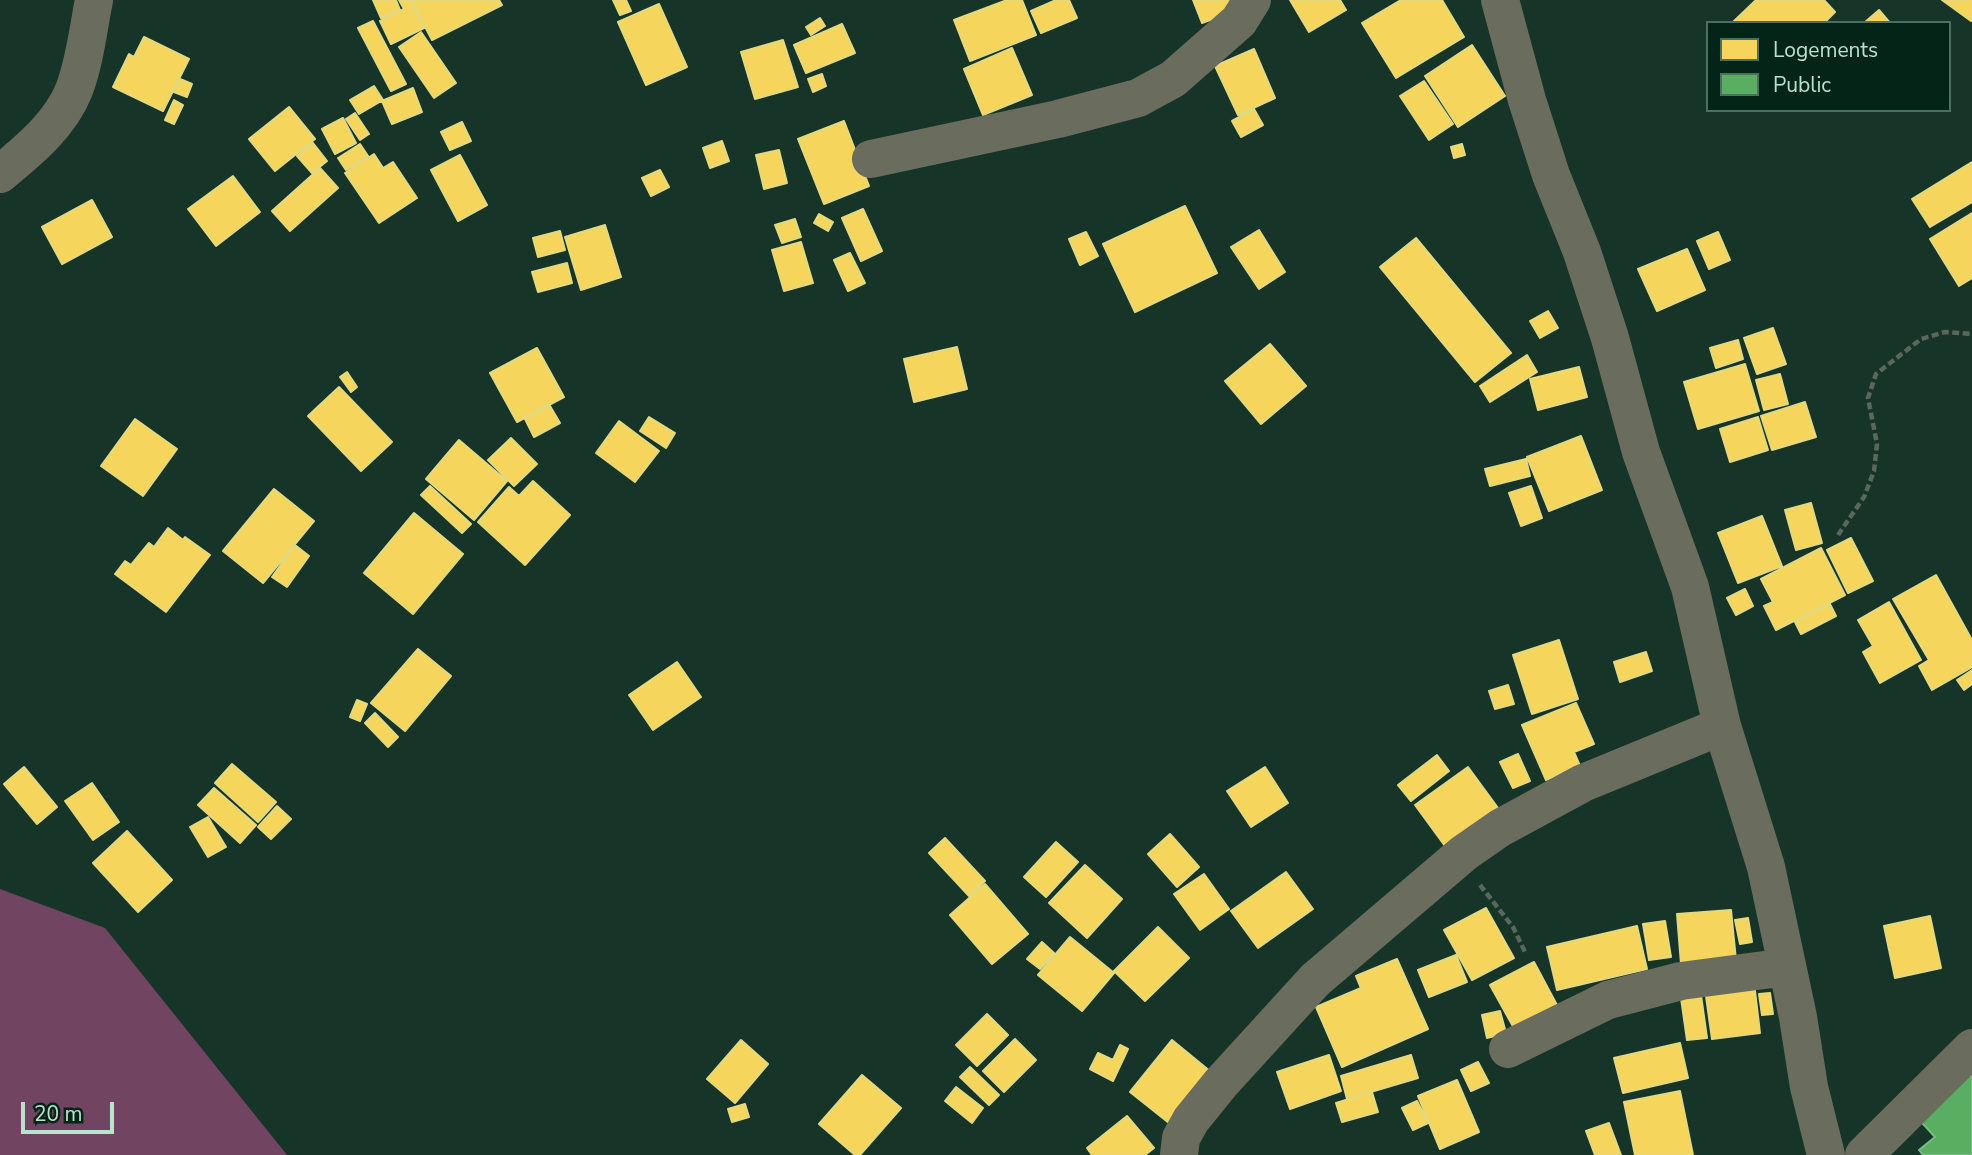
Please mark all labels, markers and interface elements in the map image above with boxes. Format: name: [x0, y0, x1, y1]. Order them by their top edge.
legend: [1706, 21, 1951, 112]
text: Logements: [1773, 36, 1878, 64]
text: Public: [1773, 71, 1831, 99]
scale bar: [24, 1088, 117, 1132]
text: 20 m: [34, 1100, 83, 1128]

